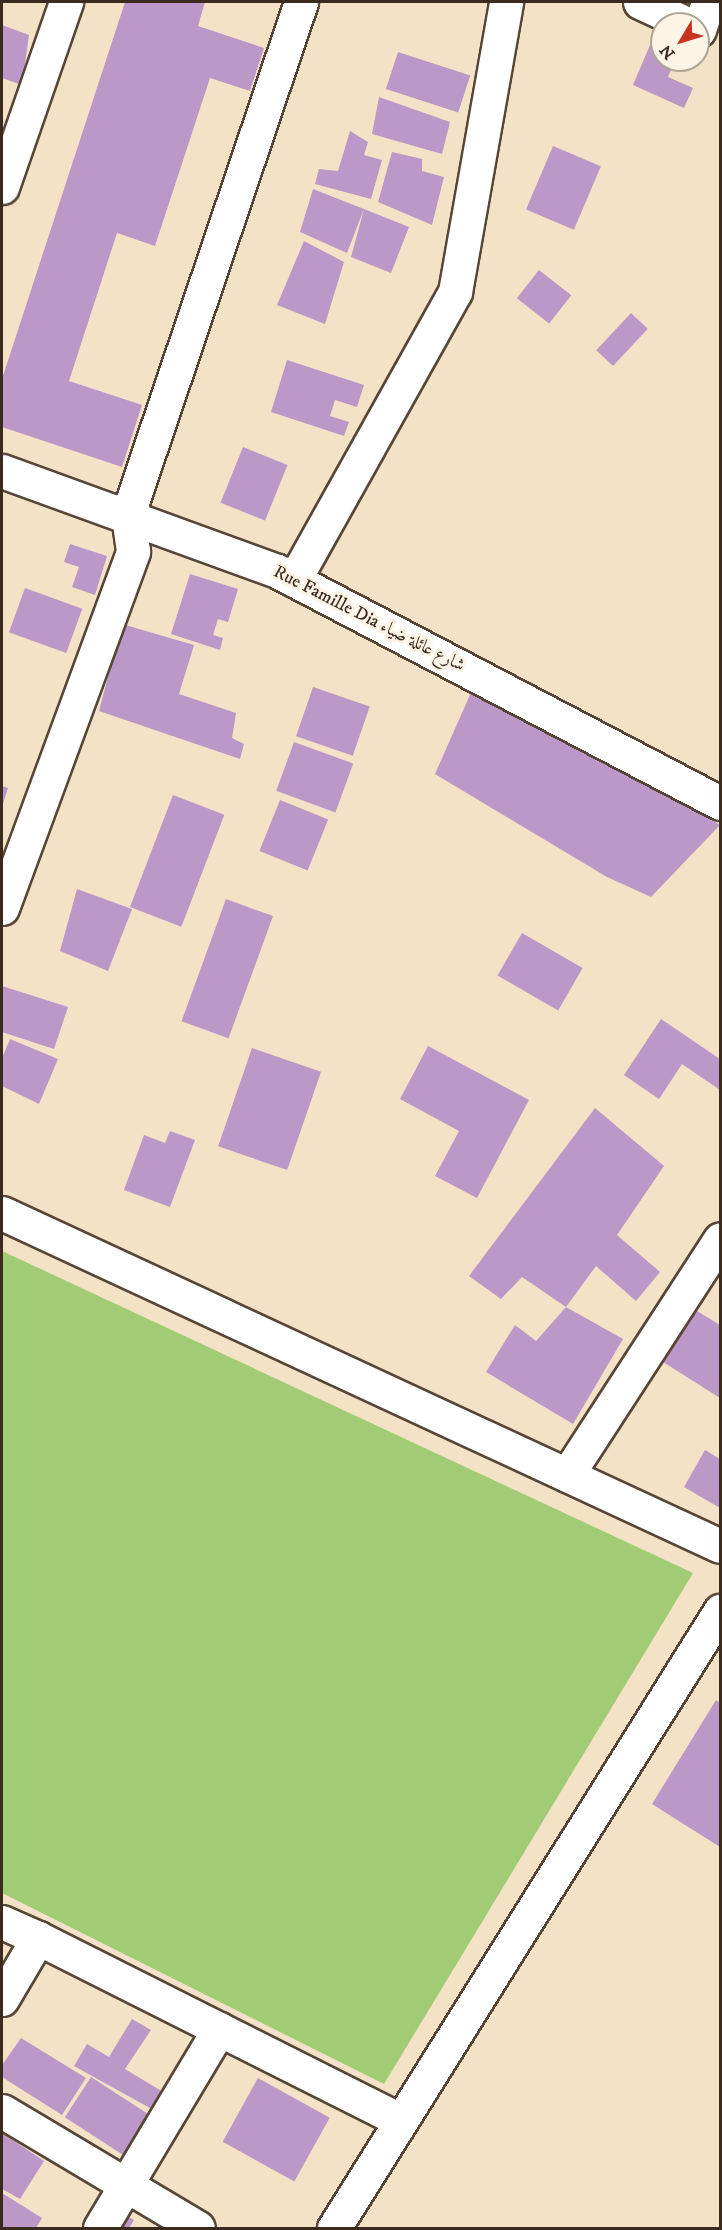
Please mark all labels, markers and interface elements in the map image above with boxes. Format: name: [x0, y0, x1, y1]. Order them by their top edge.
north arrow: [650, 12, 710, 72]
text: N: [655, 41, 679, 63]
street label: Rue Famille Dia شارع عائلة ضياء: [270, 561, 468, 677]

